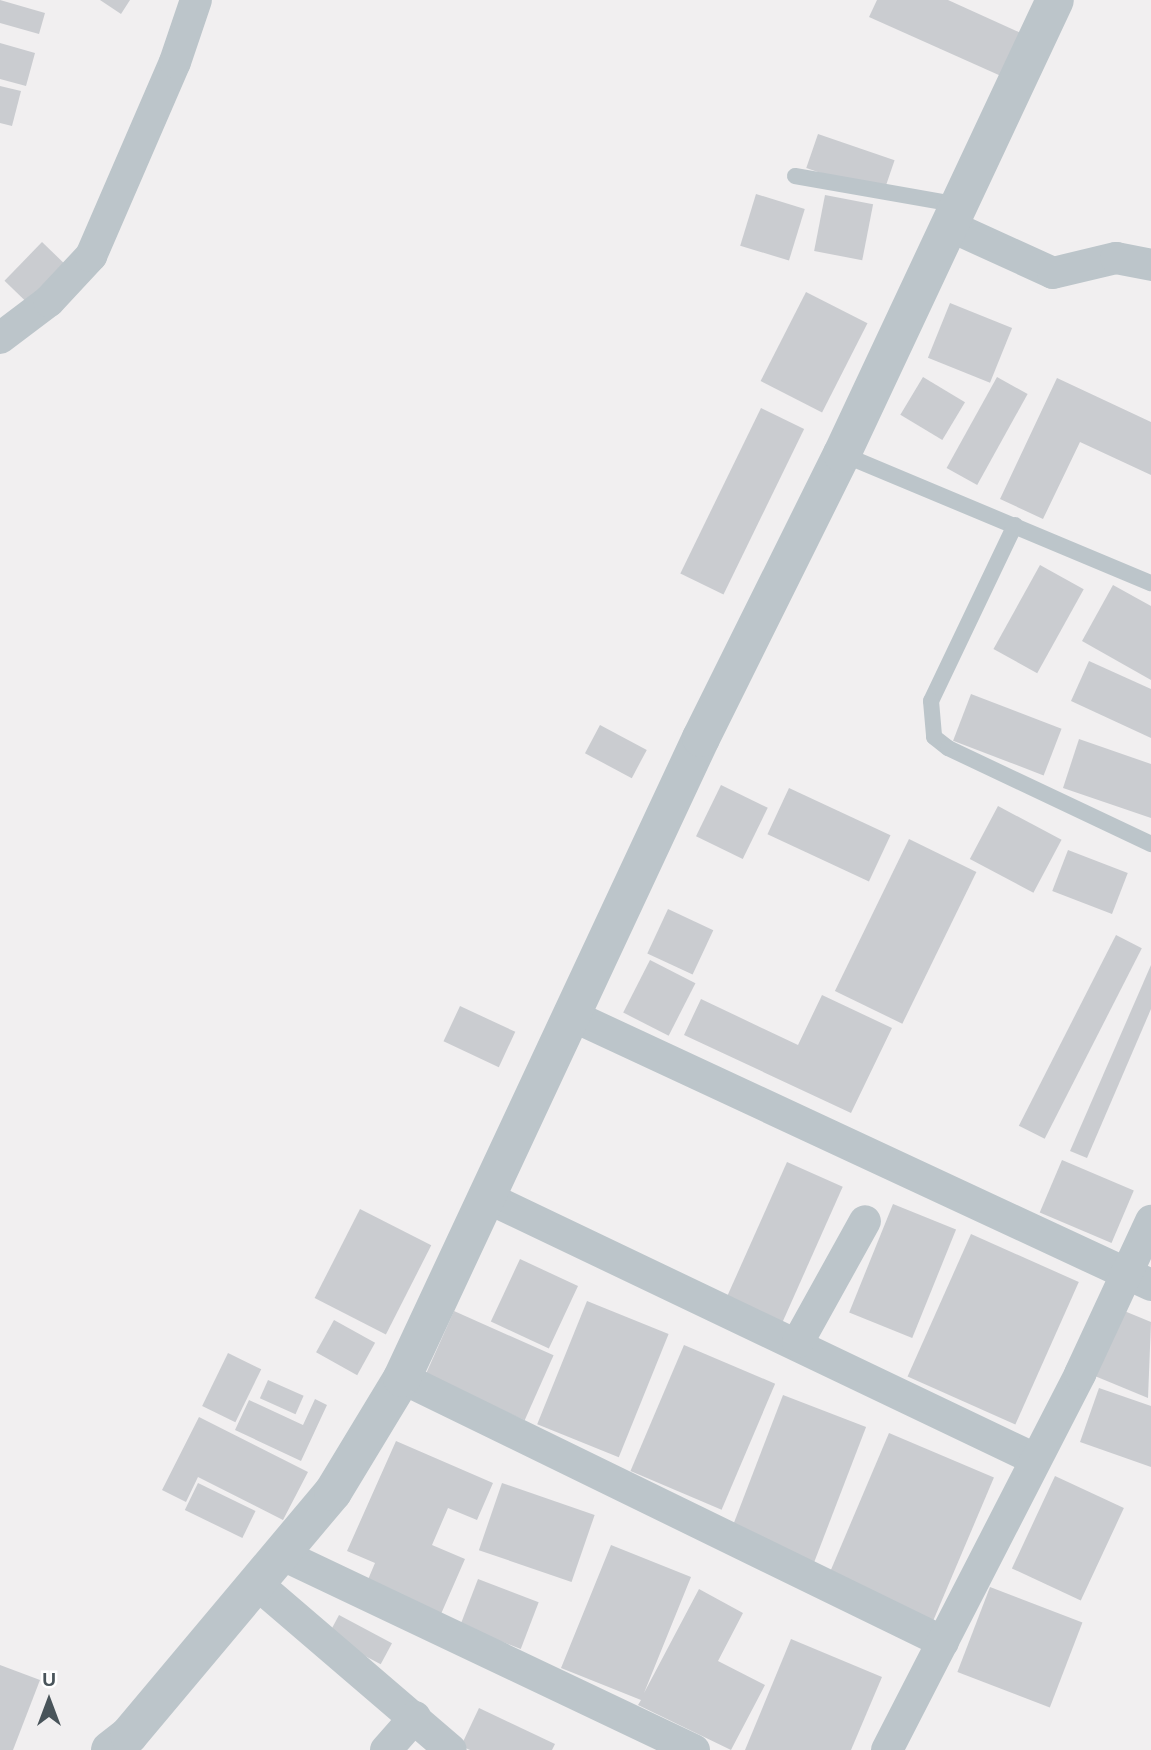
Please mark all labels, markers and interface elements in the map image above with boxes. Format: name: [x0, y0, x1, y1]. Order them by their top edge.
north arrow: [14, 1666, 84, 1736]
text: U: [42, 1669, 56, 1690]

